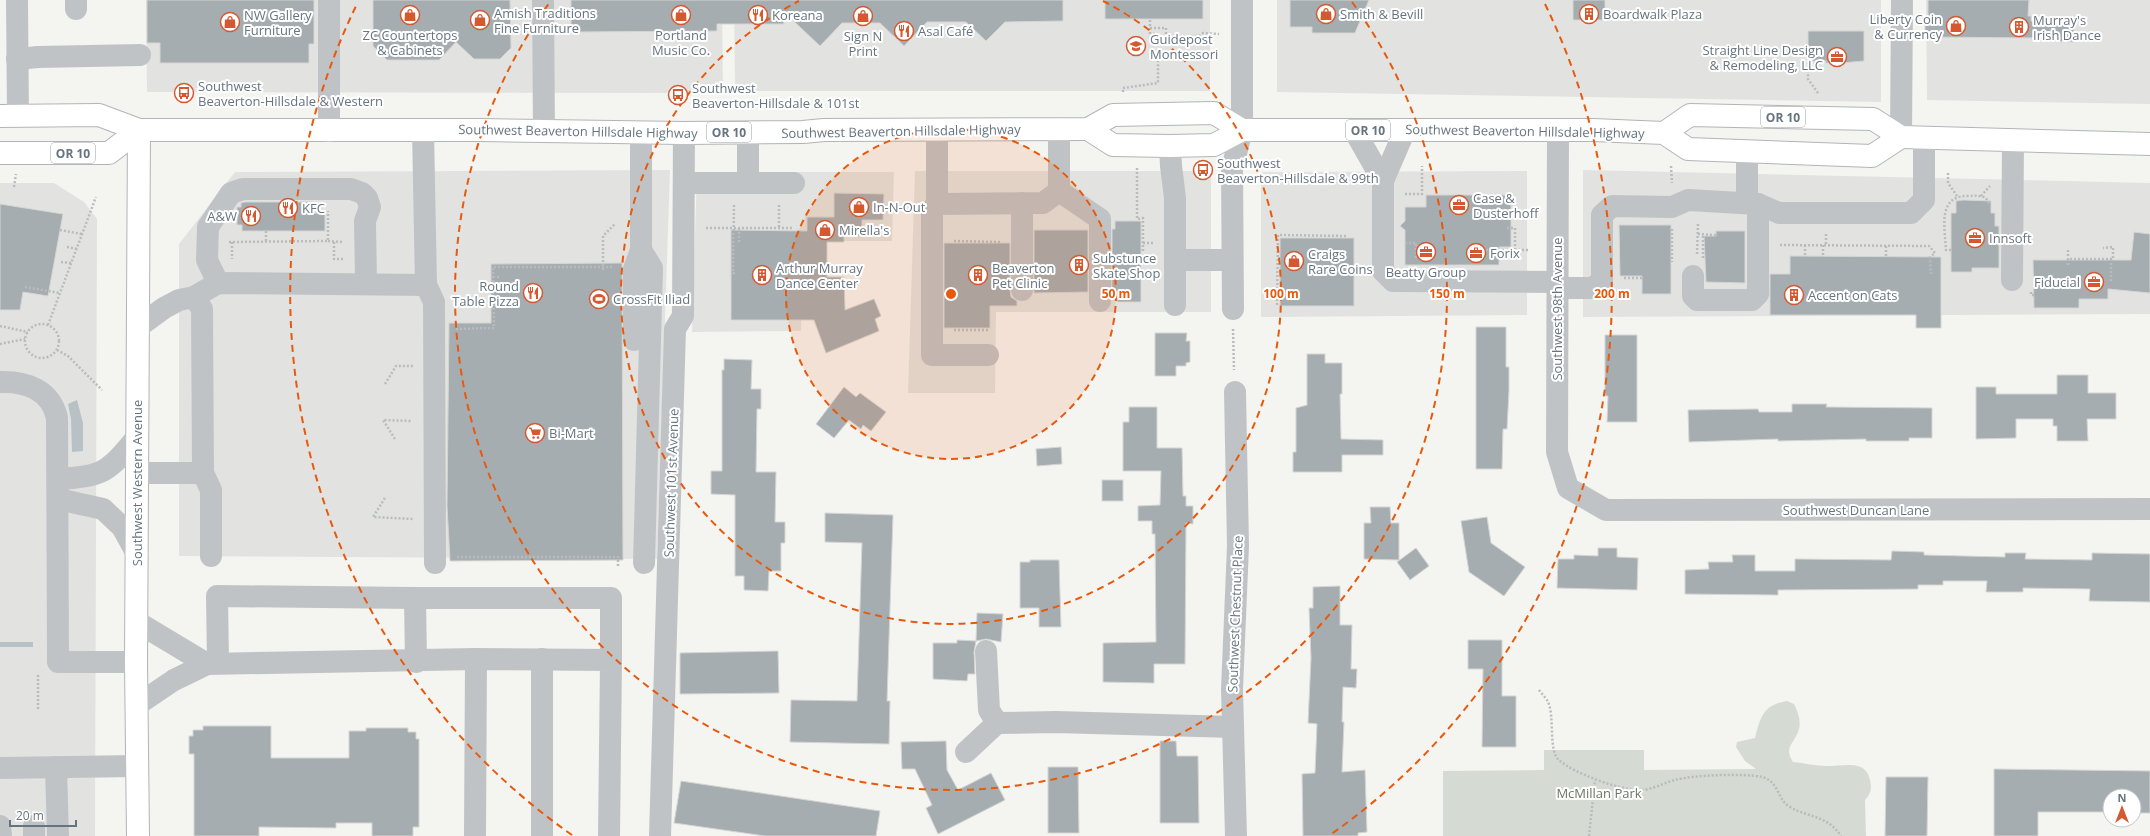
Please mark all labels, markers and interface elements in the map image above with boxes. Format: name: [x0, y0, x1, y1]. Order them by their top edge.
shop icon: Smith & Bevill: [1315, 3, 1337, 25]
building icon: Boardwalk Plaza: [1578, 3, 1600, 25]
shop icon: ZC Countertops & Cabinets: [399, 4, 421, 26]
place label: Amish Traditions Fine Furniture: [494, 4, 596, 37]
shop icon: Portland Music Co.: [670, 4, 692, 26]
restaurant icon: Koreana: [747, 4, 769, 26]
shop icon: Sign N Print: [852, 5, 874, 27]
place label: Smith & Bevill: [1340, 5, 1423, 23]
place label: Boardwalk Plaza: [1603, 5, 1702, 23]
place label: NW Gallery Furniture: [244, 6, 312, 39]
place label: Koreana: [772, 6, 823, 24]
shop icon: Amish Traditions Fine Furniture: [469, 9, 491, 31]
place label: Liberty Coin & Currency: [1870, 10, 1942, 43]
shop icon: NW Gallery Furniture: [219, 11, 241, 33]
place label: Murray's Irish Dance: [2033, 11, 2101, 44]
shop icon: Liberty Coin & Currency: [1945, 15, 1967, 37]
building icon: Murray's Irish Dance: [2008, 16, 2030, 38]
restaurant icon: Asal Café: [893, 20, 915, 42]
place label: Asal Café: [918, 22, 973, 40]
place label: ZC Countertops & Cabinets: [363, 26, 457, 59]
place label: Portland Music Co.: [652, 26, 710, 59]
place label: Sign N Print: [844, 27, 882, 60]
place label: Guidepost Montessori: [1150, 30, 1218, 63]
school or university icon: Guidepost Montessori: [1125, 35, 1147, 57]
place label: Straight Line Design & Remodeling, LLC: [1702, 41, 1823, 74]
office icon: Straight Line Design & Remodeling, LLC: [1826, 46, 1848, 68]
place label: Southwest Beaverton-Hillsdale & Western: [198, 77, 383, 110]
place label: Southwest Beaverton-Hillsdale & 101st: [692, 79, 860, 112]
bus stop icon: Southwest Beaverton-Hillsdale & Western: [173, 82, 195, 104]
bus stop icon: Southwest Beaverton-Hillsdale & 101st: [667, 84, 689, 106]
road number: OR 10: [1761, 107, 1805, 127]
street label: Southwest Beaverton Hillsdale Highway: [458, 120, 698, 142]
street label: Southwest Beaverton Hillsdale Highway: [781, 120, 1021, 142]
road number: OR 10: [1346, 120, 1390, 140]
street label: Southwest Beaverton Hillsdale Highway: [1405, 120, 1645, 142]
road number: OR 10: [707, 122, 751, 142]
road number: OR 10: [51, 143, 95, 163]
place label: Southwest Beaverton-Hillsdale & 99th: [1217, 154, 1379, 187]
bus stop icon: Southwest Beaverton-Hillsdale & 99th: [1192, 159, 1214, 181]
place label: Case & Dusterhoff: [1473, 189, 1540, 222]
office icon: Case & Dusterhoff: [1448, 194, 1470, 216]
shop icon: In-N-Out: [848, 196, 870, 218]
restaurant icon: KFC: [277, 197, 299, 219]
place label: In-N-Out: [873, 198, 926, 216]
place label: KFC: [302, 199, 325, 217]
restaurant icon: A&W: [240, 205, 262, 227]
place label: A&W: [207, 207, 237, 225]
shop icon: Mirella's: [814, 219, 836, 241]
place label: Mirella's: [839, 221, 889, 239]
office icon: Innsoft: [1964, 227, 1986, 249]
place label: Innsoft: [1989, 229, 2032, 247]
street label: Southwest 98th Avenue: [1548, 237, 1566, 381]
office icon: Beatty Group: [1415, 241, 1437, 263]
office icon: Forix: [1465, 242, 1487, 264]
place label: Forix: [1490, 244, 1520, 262]
place label: Craigs Rare Coins: [1308, 245, 1373, 278]
place label: Substunce Skate Shop: [1093, 249, 1160, 282]
shop icon: Craigs Rare Coins: [1283, 250, 1305, 272]
building icon: Substunce Skate Shop: [1068, 254, 1090, 276]
place label: Arthur Murray Dance Center: [776, 259, 863, 292]
place label: Beaverton Pet Clinic: [992, 259, 1054, 292]
place label: Beatty Group: [1386, 263, 1466, 281]
building icon: Arthur Murray Dance Center: [751, 264, 773, 286]
building icon: Beaverton Pet Clinic: [967, 264, 989, 286]
office icon: Fiducial: [2083, 271, 2105, 293]
place label: Fiducial: [2034, 273, 2080, 291]
place label: Round Table Pizza: [452, 277, 519, 310]
restaurant icon: Round Table Pizza: [522, 282, 544, 304]
building icon: Accent on Cats: [1783, 284, 1805, 306]
text: 50 m: [1102, 285, 1130, 302]
text: 100 m: [1263, 285, 1299, 302]
text: 150 m: [1429, 285, 1465, 302]
text: 200 m: [1594, 285, 1630, 302]
place label: Accent on Cats: [1808, 286, 1897, 304]
centre of rings: [944, 287, 958, 301]
sports icon: CrossFit Iliad: [588, 288, 610, 310]
place label: CrossFit Iliad: [613, 290, 690, 308]
street label: Southwest Western Avenue: [128, 400, 146, 566]
street label: Southwest 101st Avenue: [659, 408, 683, 558]
supermarket icon: Bi-Mart: [524, 422, 546, 444]
place label: Bi-Mart: [549, 424, 594, 442]
street label: Southwest Duncan Lane: [1783, 501, 1929, 519]
street label: Southwest Chestnut Place: [1223, 535, 1247, 693]
park label: McMillan Park: [1556, 784, 1642, 802]
north arrow: [2102, 788, 2142, 828]
text: N: [2118, 790, 2126, 805]
scale bar: [10, 802, 76, 828]
text: 20 m: [16, 807, 44, 824]

